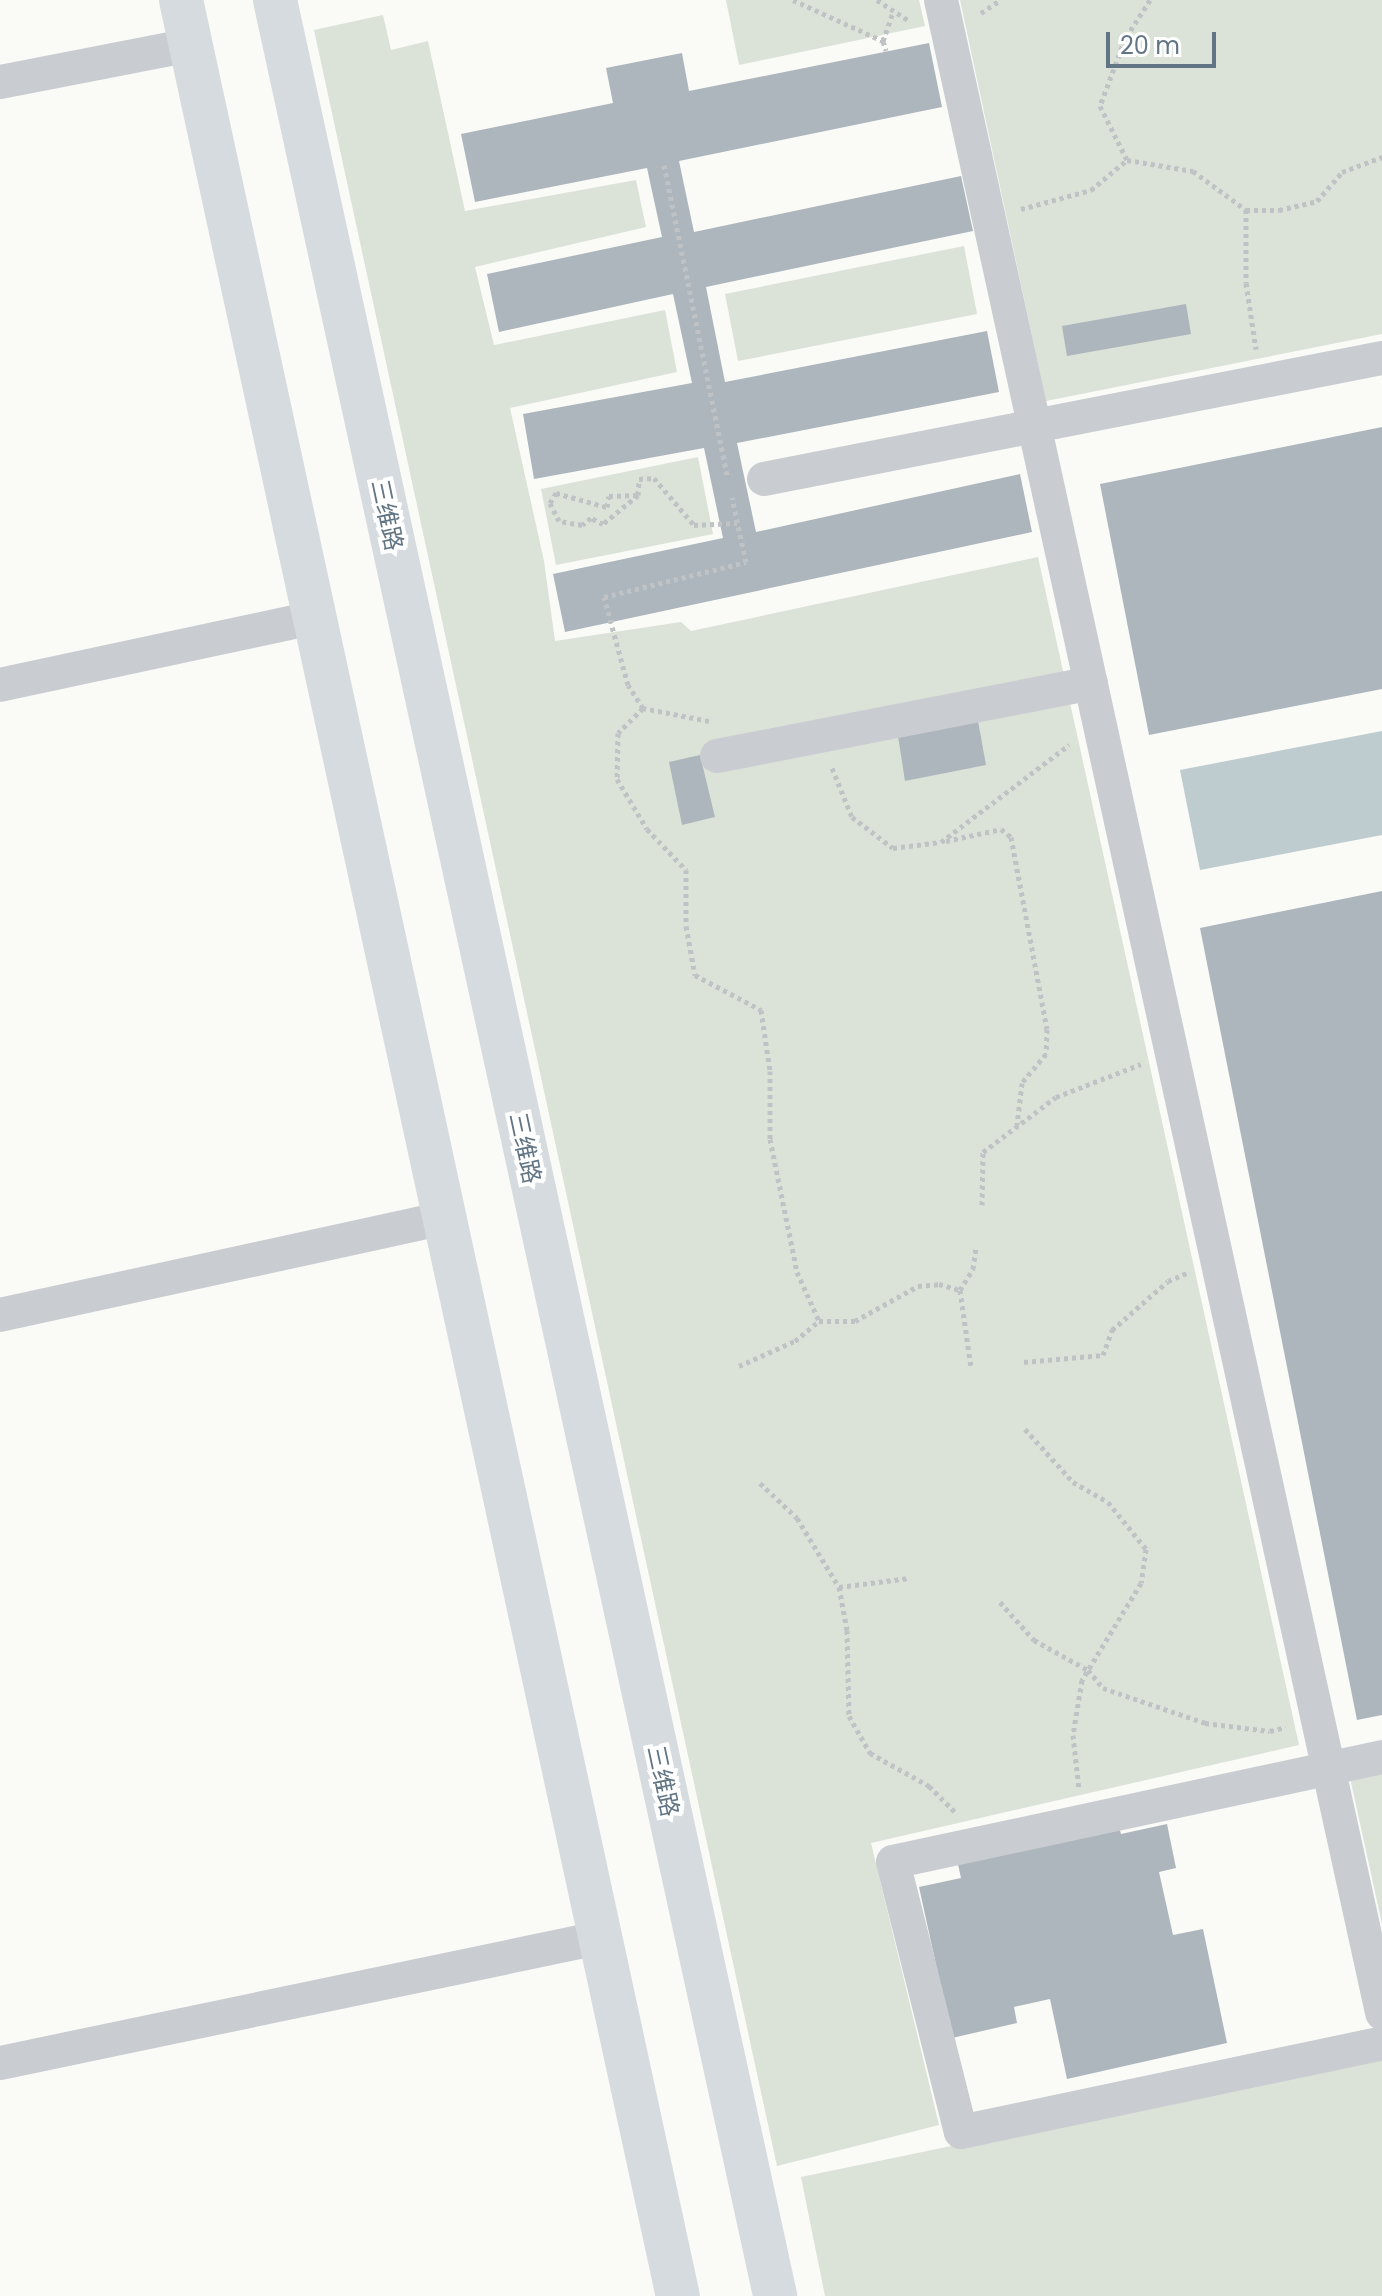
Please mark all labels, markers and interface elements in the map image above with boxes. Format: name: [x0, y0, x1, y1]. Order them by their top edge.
scale bar: [1110, 16, 1220, 66]
text: 20 m: [1120, 29, 1180, 62]
street label: 三维路: [365, 477, 409, 553]
street label: 三维路: [503, 1110, 547, 1186]
street label: 三维路: [641, 1743, 685, 1819]

